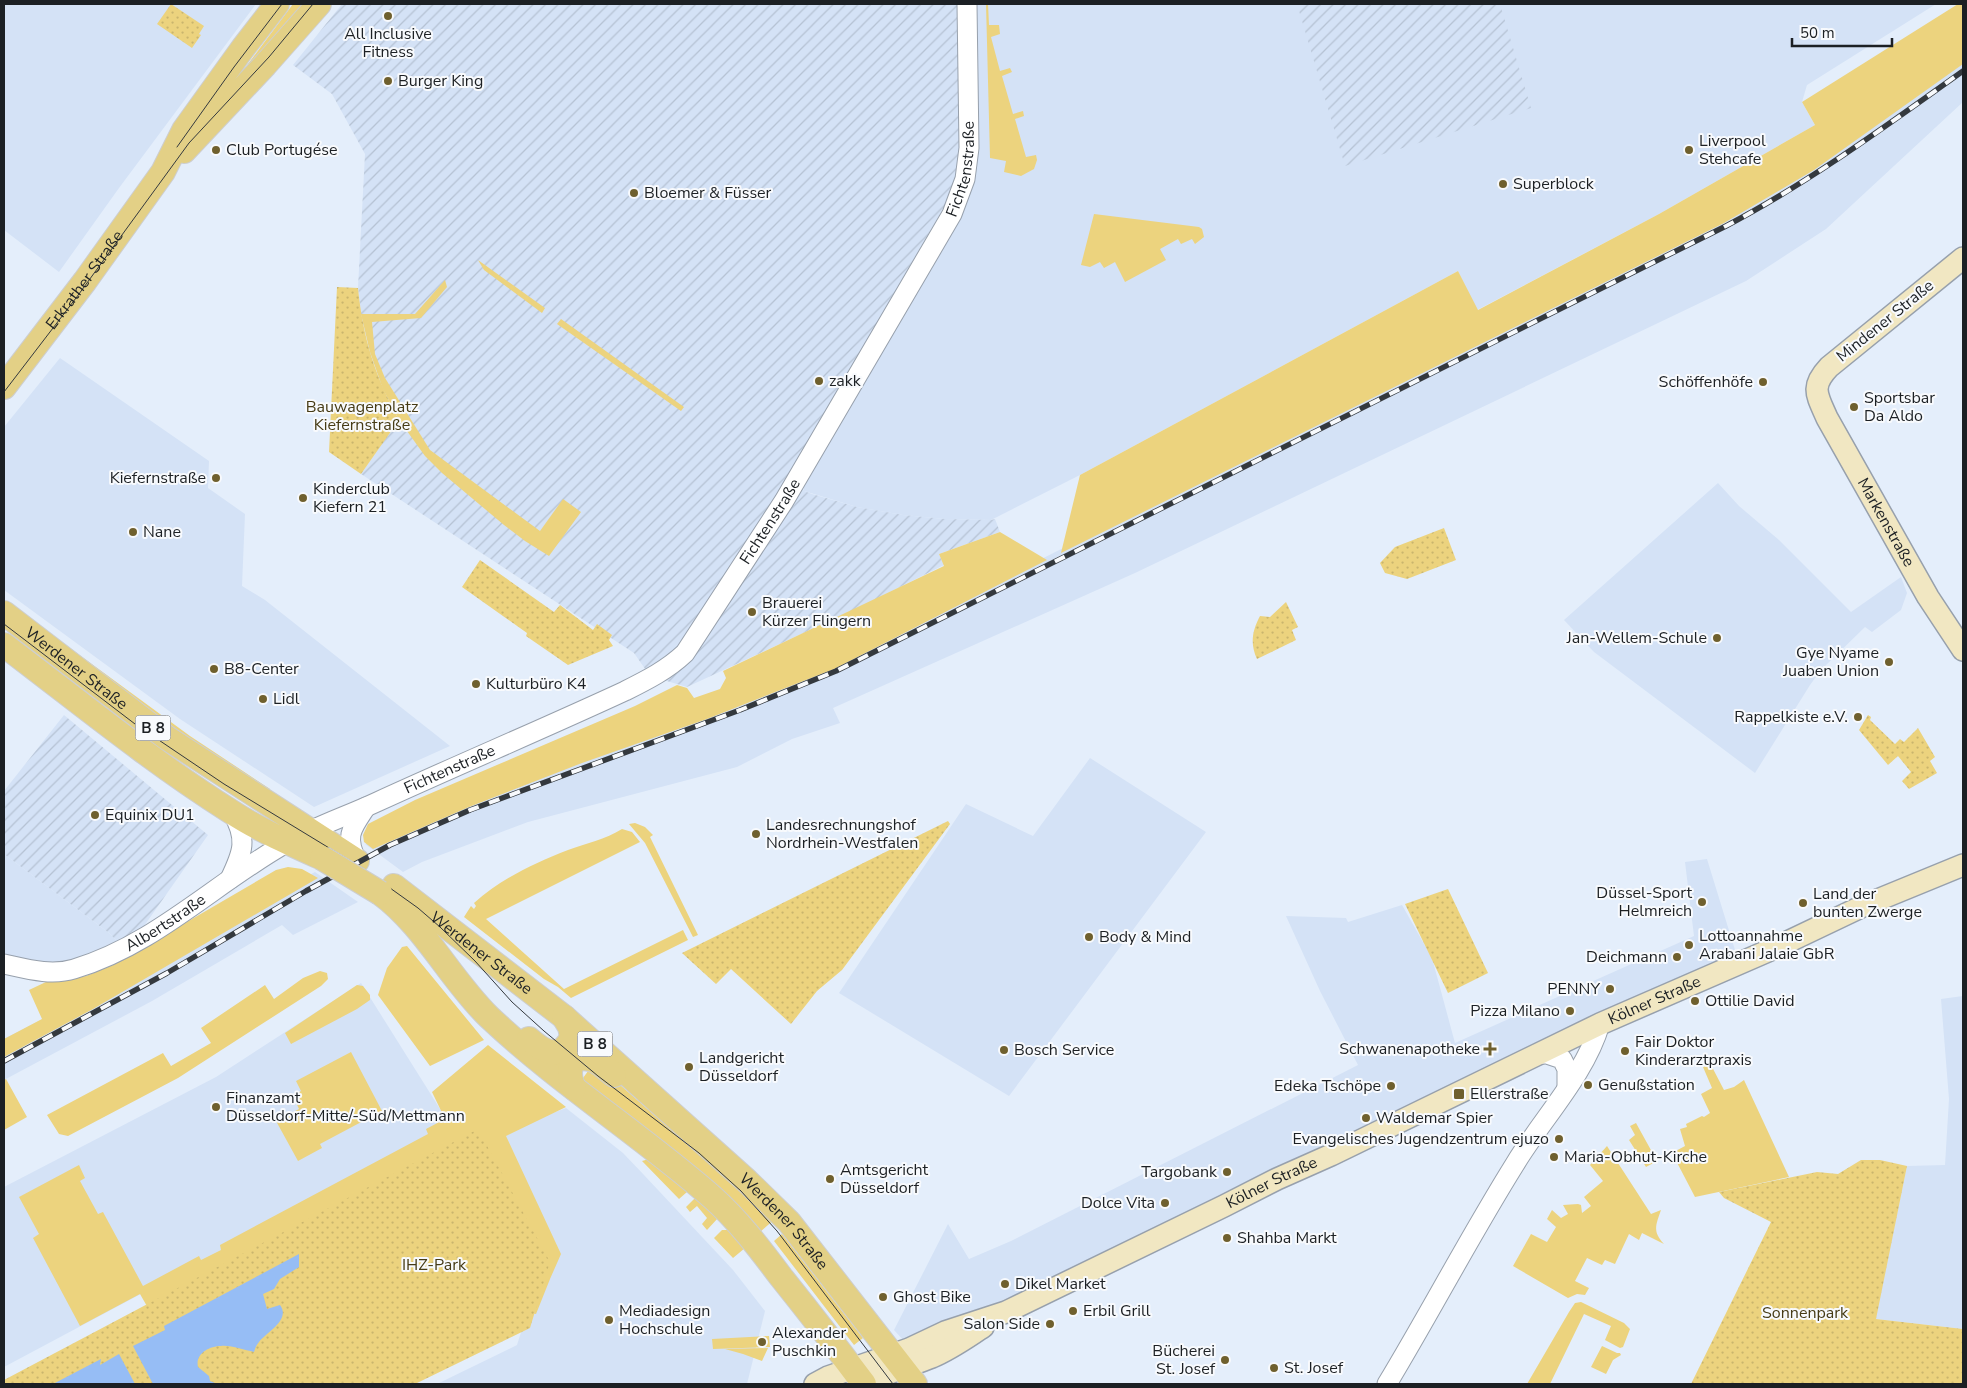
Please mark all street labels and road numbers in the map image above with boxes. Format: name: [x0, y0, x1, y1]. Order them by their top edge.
street label: Fichtenstraße: [941, 121, 980, 220]
street label: Erkrather Straße: [41, 226, 129, 334]
street label: Mindener Straße: [1832, 275, 1938, 367]
street label: Markenstraße: [1852, 474, 1920, 571]
street label: Fichtenstraße: [735, 475, 806, 569]
street label: Werdener Straße: [20, 622, 132, 715]
road number: B 8: [136, 716, 170, 740]
street label: Fichtenstraße: [400, 740, 499, 799]
street label: Albertstraße: [121, 889, 210, 957]
street label: Werdener Straße: [425, 907, 537, 1000]
street label: Kölner Straße: [1605, 971, 1704, 1030]
road number: B 8: [578, 1032, 612, 1056]
street label: Kölner Straße: [1222, 1151, 1321, 1214]
street label: Werdener Straße: [734, 1168, 833, 1275]

